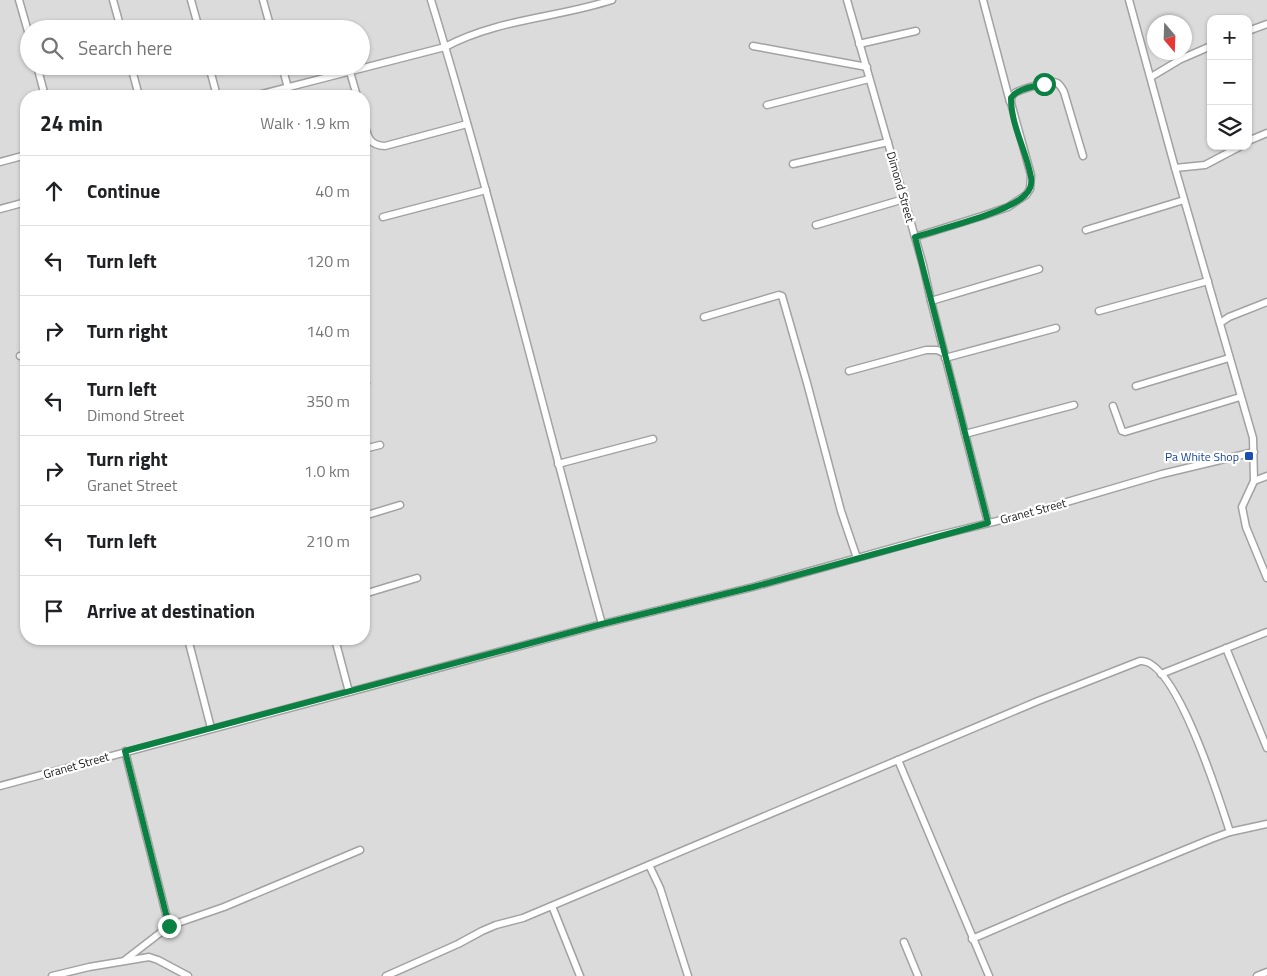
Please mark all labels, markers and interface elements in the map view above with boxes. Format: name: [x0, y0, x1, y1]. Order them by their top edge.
north arrow: [1147, 15, 1192, 60]
map controls: [1207, 15, 1252, 150]
button: +: [1207, 15, 1252, 60]
search box: [20, 20, 370, 75]
text: Search here: [78, 33, 172, 62]
icon: search: [38, 34, 66, 62]
button: −: [1207, 60, 1252, 105]
route start: [1033, 73, 1056, 96]
button: layers: [1207, 105, 1252, 150]
text: 24 min: [40, 107, 103, 139]
text: Walk · 1.9 km: [260, 111, 350, 135]
street label: Dimond Street: [882, 149, 920, 226]
text: Continue: [87, 176, 160, 205]
icon: ahead: [40, 177, 68, 205]
text: 40 m: [315, 179, 350, 203]
text: Turn left: [87, 246, 157, 275]
icon: left: [40, 247, 68, 275]
text: 120 m: [306, 249, 350, 273]
text: Turn right: [87, 316, 168, 345]
icon: right: [40, 317, 68, 345]
text: 140 m: [306, 319, 350, 343]
text: Turn left: [87, 374, 157, 403]
icon: left: [40, 387, 68, 415]
text: 350 m: [306, 389, 350, 413]
text: Dimond Street: [87, 403, 184, 427]
text: Turn right: [87, 444, 168, 473]
place label: Pa White Shop: [1165, 447, 1239, 466]
marker: Pa White Shop: [1243, 450, 1255, 462]
icon: right: [40, 457, 68, 485]
text: 1.0 km: [304, 459, 350, 483]
text: Granet Street: [87, 473, 177, 497]
street label: Granet Street: [998, 493, 1069, 529]
text: Turn left: [87, 526, 157, 555]
icon: left: [40, 527, 68, 555]
text: 210 m: [306, 529, 350, 553]
text: Arrive at destination: [87, 596, 255, 625]
icon: arrive: [40, 597, 68, 625]
street label: Granet Street: [41, 746, 112, 783]
route end: [158, 915, 181, 938]

